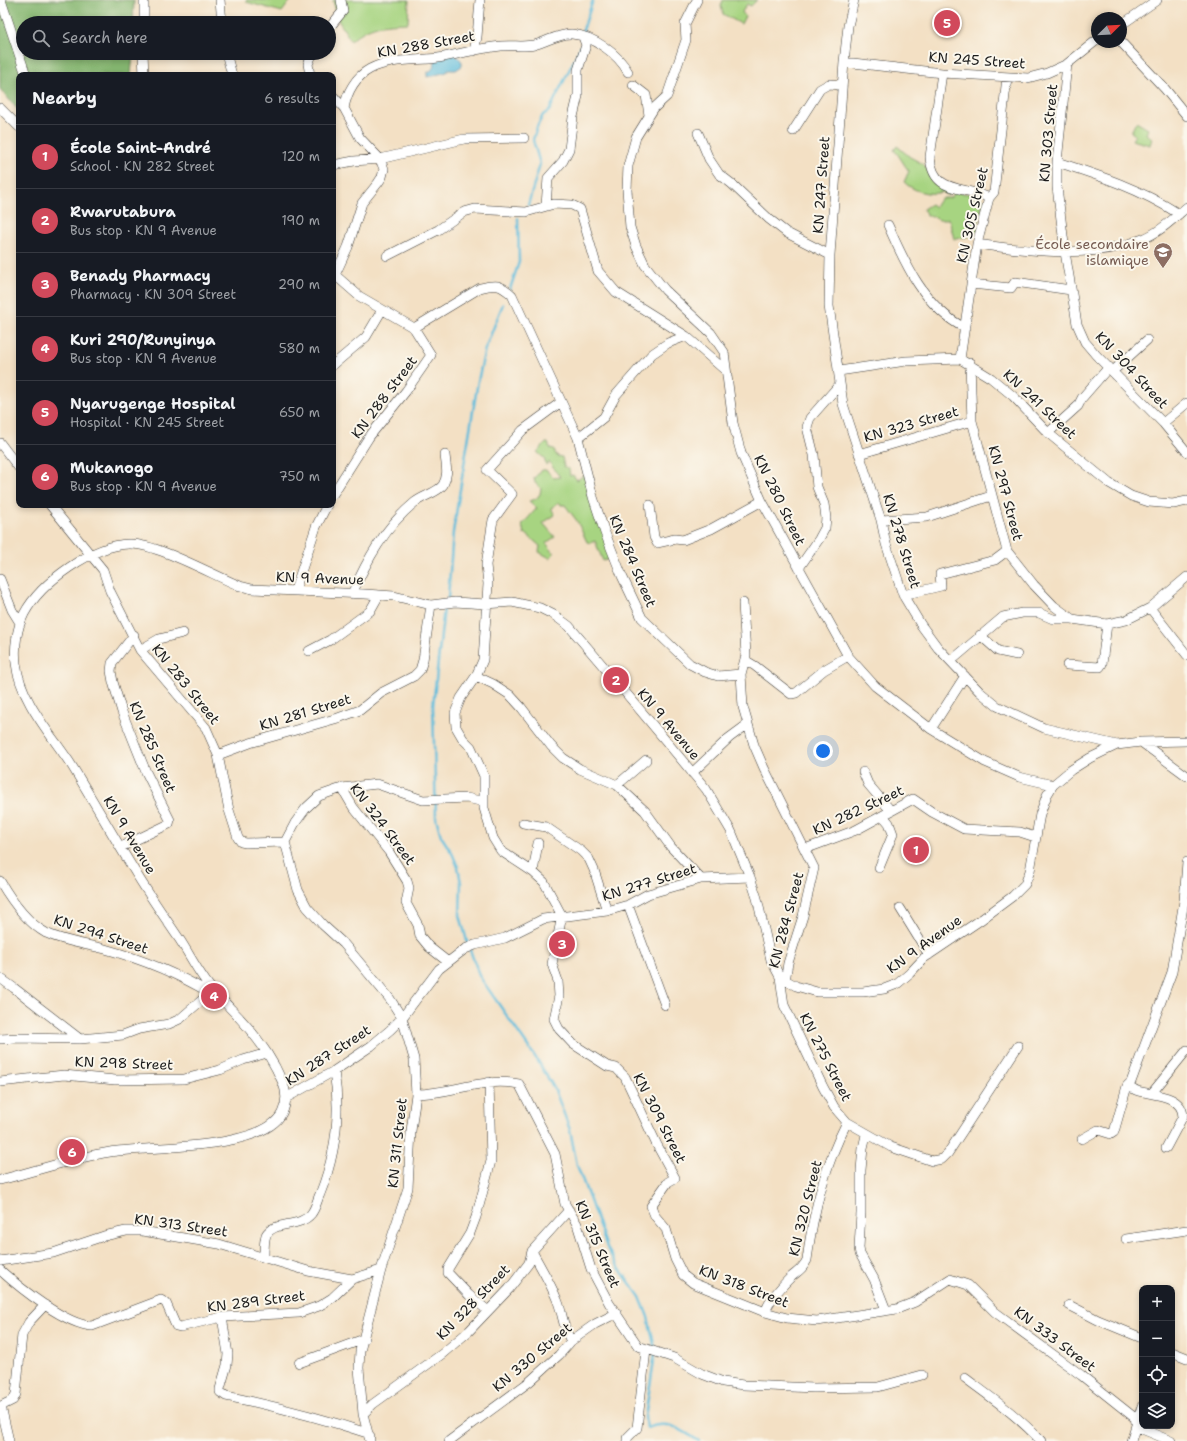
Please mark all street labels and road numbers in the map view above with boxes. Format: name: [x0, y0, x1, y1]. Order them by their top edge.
street label: KN 288 Street: [376, 27, 476, 61]
street label: KN 245 Street: [928, 48, 1026, 72]
street label: KN 303 Street: [1035, 83, 1061, 183]
street label: KN 247 Street: [809, 136, 833, 234]
street label: KN 305 Street: [952, 165, 992, 265]
street label: KN 304 Street: [1092, 328, 1172, 412]
street label: KN 288 Street: [347, 352, 421, 442]
street label: KN 241 Street: [999, 365, 1081, 443]
street label: KN 323 Street: [861, 402, 961, 446]
street label: KN 297 Street: [985, 443, 1027, 543]
street label: KN 280 Street: [750, 452, 810, 548]
street label: KN 278 Street: [879, 491, 925, 591]
street label: KN 284 Street: [605, 512, 661, 610]
street label: KN 9 Avenue: [276, 567, 364, 589]
street label: KN 283 Street: [148, 640, 224, 728]
street label: KN 9 Avenue: [634, 684, 704, 764]
street label: KN 281 Street: [257, 690, 353, 734]
street label: KN 285 Street: [126, 699, 180, 795]
street label: KN 324 Street: [346, 780, 420, 868]
street label: KN 282 Street: [810, 781, 906, 839]
street label: KN 9 Avenue: [100, 793, 160, 878]
street label: KN 277 Street: [600, 859, 698, 905]
street label: KN 284 Street: [765, 870, 807, 970]
street label: KN 294 Street: [51, 910, 151, 958]
street label: KN 9 Avenue: [883, 911, 965, 977]
street label: KN 275 Street: [796, 1010, 856, 1104]
street label: KN 287 Street: [282, 1021, 374, 1089]
street label: KN 298 Street: [74, 1052, 174, 1074]
street label: KN 309 Street: [630, 1070, 690, 1166]
street label: KN 311 Street: [383, 1097, 411, 1189]
street label: KN 320 Street: [784, 1158, 826, 1258]
street label: KN 315 Street: [571, 1197, 625, 1291]
street label: KN 313 Street: [133, 1210, 229, 1240]
street label: KN 328 Street: [432, 1260, 514, 1344]
street label: KN 318 Street: [697, 1261, 791, 1311]
street label: KN 289 Street: [206, 1286, 306, 1316]
street label: KN 333 Street: [1010, 1302, 1100, 1376]
street label: KN 330 Street: [488, 1318, 576, 1396]

